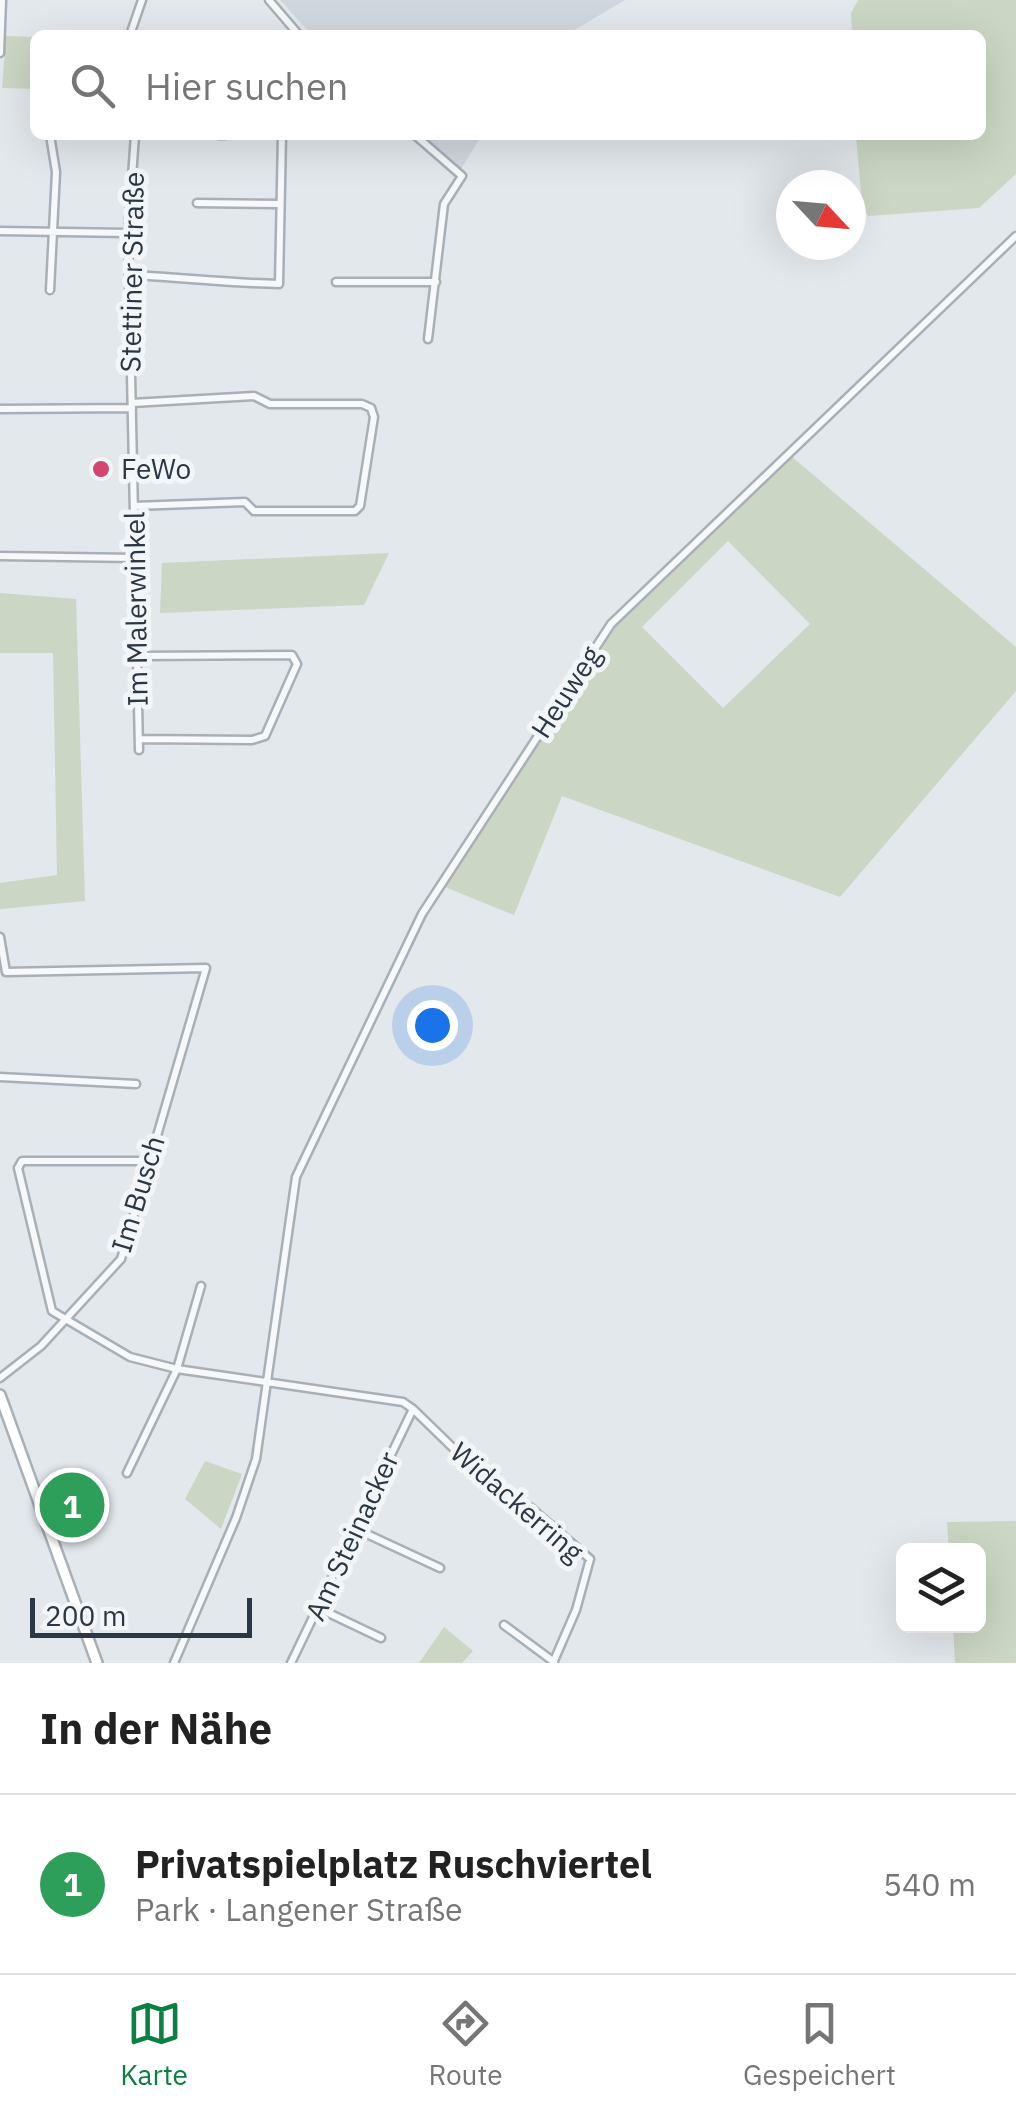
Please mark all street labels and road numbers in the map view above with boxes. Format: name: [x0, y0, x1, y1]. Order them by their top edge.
street label: Stettiner Straße: [111, 171, 152, 373]
street label: Im Malerwinkel: [115, 511, 156, 707]
street label: Heuweg: [522, 638, 609, 745]
street label: Im Busch: [102, 1131, 173, 1257]
street label: Widackerring: [443, 1433, 592, 1570]
street label: Am Steinacker: [296, 1445, 407, 1626]

